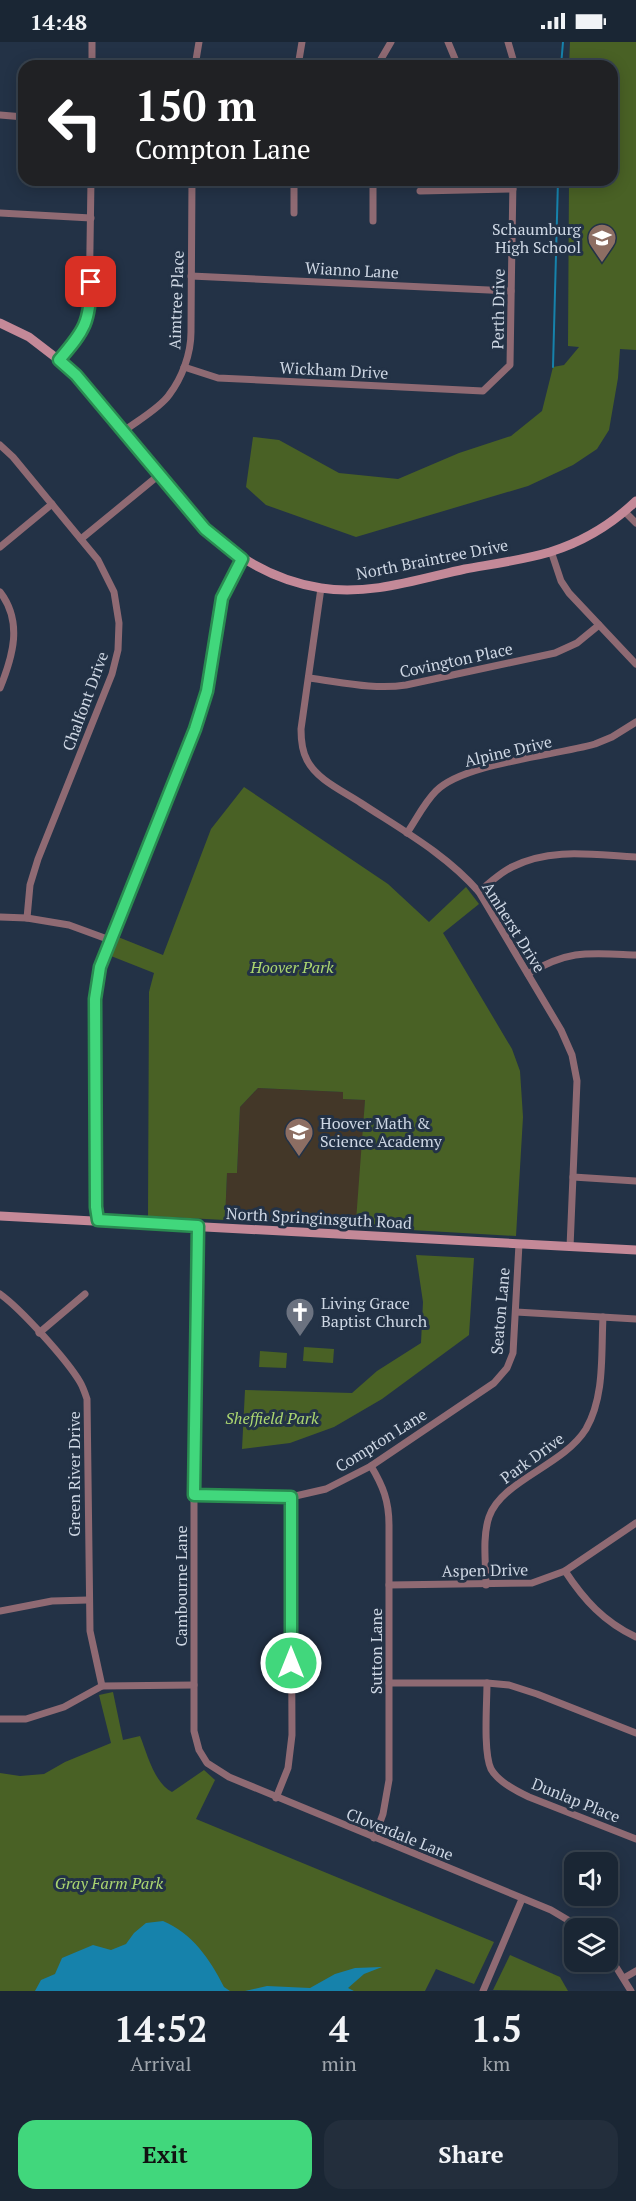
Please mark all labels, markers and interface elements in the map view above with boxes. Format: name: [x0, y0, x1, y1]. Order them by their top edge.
text: 14:48: [30, 7, 87, 36]
text: 150 m: [135, 77, 256, 133]
icon: left: [36, 84, 114, 162]
text: Compton Lane: [135, 131, 311, 167]
place label: Schaumburg High School: [492, 218, 582, 258]
school or university icon: Schaumburg High School: [586, 222, 618, 264]
street label: Aimtree Place: [163, 250, 189, 350]
pin: [65, 256, 116, 307]
street label: Wianno Lane: [304, 257, 400, 283]
icon: arrive: [74, 265, 107, 298]
street label: Perth Drive: [486, 269, 510, 349]
street label: Wickham Drive: [279, 356, 389, 384]
street label: North Braintree Drive: [354, 533, 510, 585]
street label: Covington Place: [397, 637, 515, 683]
street label: Chalfont Drive: [57, 648, 113, 754]
street label: Alpine Drive: [462, 730, 554, 772]
street label: Amherst Drive: [477, 877, 551, 977]
park label: Hoover Park: [249, 956, 334, 978]
place label: Hoover Math & Science Academy: [320, 1112, 443, 1152]
school or university icon: Hoover Math & Science Academy: [283, 1116, 315, 1158]
street label: North Springinsguth Road: [225, 1202, 413, 1234]
street label: Seaton Lane: [485, 1267, 515, 1355]
place label: Living Grace Baptist Church: [321, 1292, 428, 1332]
church icon: Living Grace Baptist Church: [284, 1296, 316, 1338]
street label: Compton Lane: [331, 1403, 431, 1477]
park label: Sheffield Park: [225, 1407, 319, 1429]
street label: Green River Drive: [63, 1411, 85, 1537]
street label: Park Drive: [496, 1427, 568, 1489]
street label: Cambourne Lane: [170, 1526, 192, 1646]
street label: Aspen Drive: [442, 1558, 528, 1582]
street label: Sutton Lane: [365, 1608, 387, 1694]
position arrow: [259, 1631, 323, 1695]
street label: Dunlap Place: [529, 1772, 623, 1828]
street label: Cloverdale Lane: [343, 1802, 457, 1866]
map controls: [564, 1852, 618, 1972]
button: sound: [564, 1852, 618, 1906]
park label: Gray Farm Park: [55, 1872, 163, 1894]
button: layers: [564, 1918, 618, 1972]
text: 14:52: [114, 2005, 208, 2052]
text: 4: [329, 2005, 349, 2052]
text: 1.5: [471, 2005, 522, 2052]
text: Arrival: [130, 2050, 191, 2077]
text: min: [322, 2050, 357, 2077]
text: km: [483, 2050, 510, 2077]
button: Exit: [18, 2120, 312, 2189]
button: Share: [324, 2120, 618, 2189]

